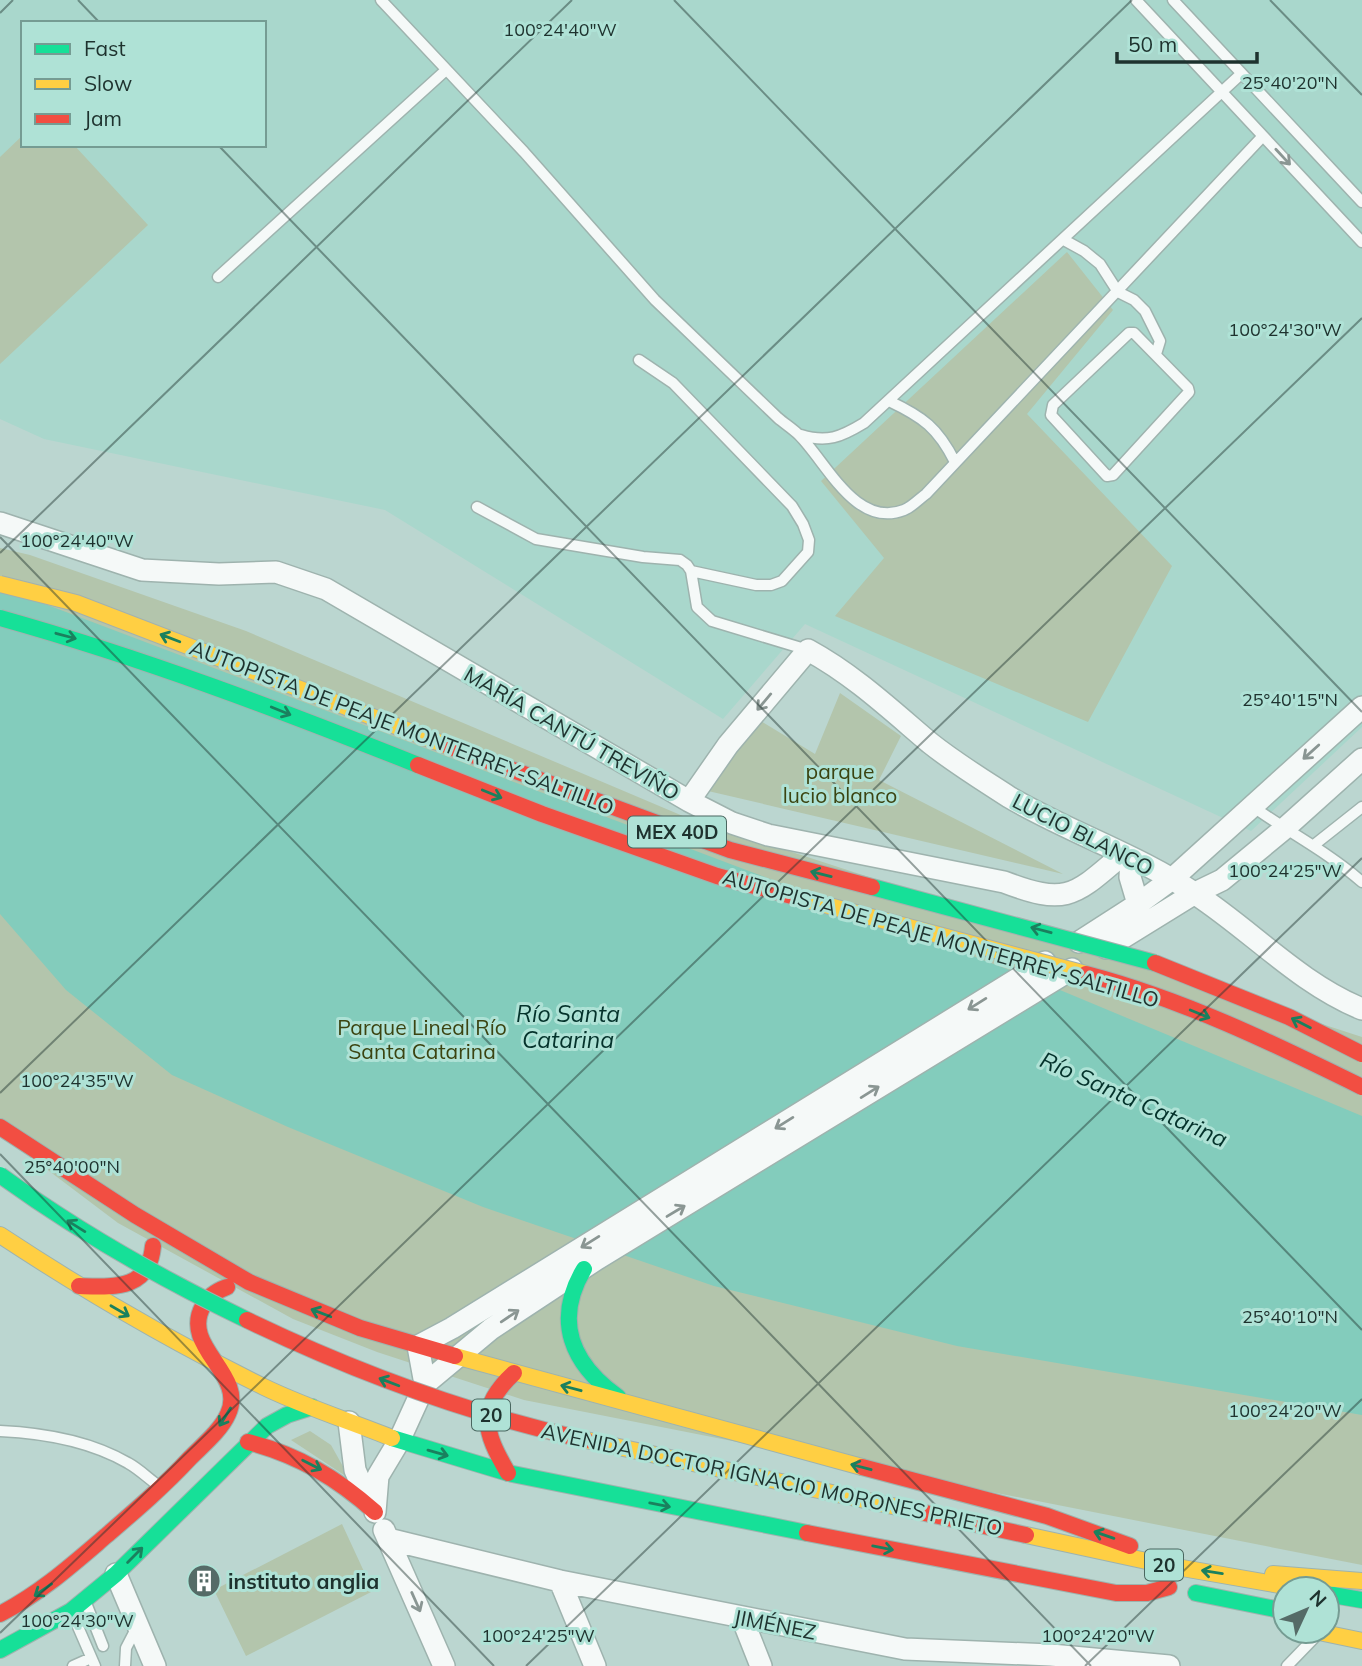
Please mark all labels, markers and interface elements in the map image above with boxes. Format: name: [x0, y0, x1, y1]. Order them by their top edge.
text: 100°24'40"W: [503, 18, 617, 41]
legend: [21, 21, 266, 147]
scale bar: [1117, 21, 1257, 65]
text: 50 m: [1128, 31, 1177, 57]
text: Fast: [84, 35, 126, 61]
text: Slow: [84, 70, 132, 96]
text: 25°40'20"N: [1242, 71, 1338, 94]
text: Jam: [84, 105, 122, 131]
one-way arrow: [1275, 148, 1292, 165]
text: 100°24'30"W: [1228, 318, 1342, 341]
text: 100°24'40"W: [20, 529, 134, 552]
one-way arrow: [54, 630, 77, 643]
one-way arrow: [159, 630, 181, 643]
street label: AUTOPISTA DE PEAJE MONTERREY-SALTILLO: [186, 634, 618, 820]
street label: MARÍA CANTÚ TREVIÑO: [460, 661, 684, 805]
text: 25°40'15"N: [1242, 688, 1338, 711]
one-way arrow: [756, 693, 772, 711]
one-way arrow: [269, 706, 291, 719]
one-way arrow: [1303, 744, 1320, 761]
park label: parque lucio blanco: [783, 758, 897, 808]
street label: LUCIO BLANCO: [1008, 787, 1158, 881]
one-way arrow: [481, 789, 503, 802]
road number: MEX 40D: [628, 817, 726, 848]
text: 100°24'25"W: [1228, 859, 1342, 882]
street label: AUTOPISTA DE PEAJE MONTERREY-SALTILLO: [720, 863, 1162, 1013]
one-way arrow: [810, 867, 833, 880]
one-way arrow: [1030, 923, 1053, 936]
one-way arrow: [968, 997, 988, 1011]
water label: Río Santa Catarina: [516, 999, 620, 1054]
one-way arrow: [1189, 1008, 1211, 1021]
park label: Parque Lineal Río Santa Catarina: [337, 1014, 507, 1064]
one-way arrow: [1291, 1016, 1312, 1029]
water label: Río Santa Catarina: [1036, 1045, 1232, 1153]
text: 100°24'35"W: [20, 1069, 134, 1092]
one-way arrow: [860, 1085, 880, 1099]
one-way arrow: [774, 1116, 794, 1130]
text: 25°40'00"N: [24, 1155, 120, 1178]
one-way arrow: [666, 1204, 686, 1218]
one-way arrow: [67, 1219, 86, 1234]
one-way arrow: [580, 1236, 600, 1250]
one-way arrow: [109, 1304, 129, 1318]
text: 25°40'10"N: [1242, 1305, 1338, 1328]
one-way arrow: [310, 1306, 332, 1318]
one-way arrow: [500, 1308, 519, 1323]
one-way arrow: [378, 1374, 400, 1387]
one-way arrow: [560, 1381, 582, 1394]
text: 100°24'20"W: [1228, 1399, 1342, 1422]
road number: 20: [472, 1400, 510, 1430]
one-way arrow: [218, 1407, 232, 1427]
street label: AVENIDA DOCTOR IGNACIO MORONES PRIETO: [539, 1417, 1005, 1541]
one-way arrow: [427, 1447, 449, 1460]
one-way arrow: [301, 1459, 322, 1473]
one-way arrow: [850, 1460, 873, 1473]
one-way arrow: [648, 1498, 671, 1512]
one-way arrow: [1093, 1528, 1115, 1540]
one-way arrow: [871, 1542, 894, 1555]
one-way arrow: [126, 1546, 143, 1563]
road number: 20: [1145, 1550, 1183, 1581]
building icon: instituto anglia: [185, 1562, 223, 1600]
one-way arrow: [1201, 1565, 1224, 1578]
place label: instituto anglia: [228, 1568, 379, 1594]
north arrow: [1271, 1575, 1341, 1645]
one-way arrow: [34, 1583, 53, 1597]
text: N: [1305, 1585, 1332, 1612]
one-way arrow: [410, 1590, 423, 1612]
street label: JIMÉNEZ: [732, 1603, 818, 1645]
text: 100°24'30"W: [20, 1609, 134, 1632]
text: 100°24'25"W: [481, 1624, 595, 1647]
text: 100°24'20"W: [1041, 1624, 1155, 1647]

